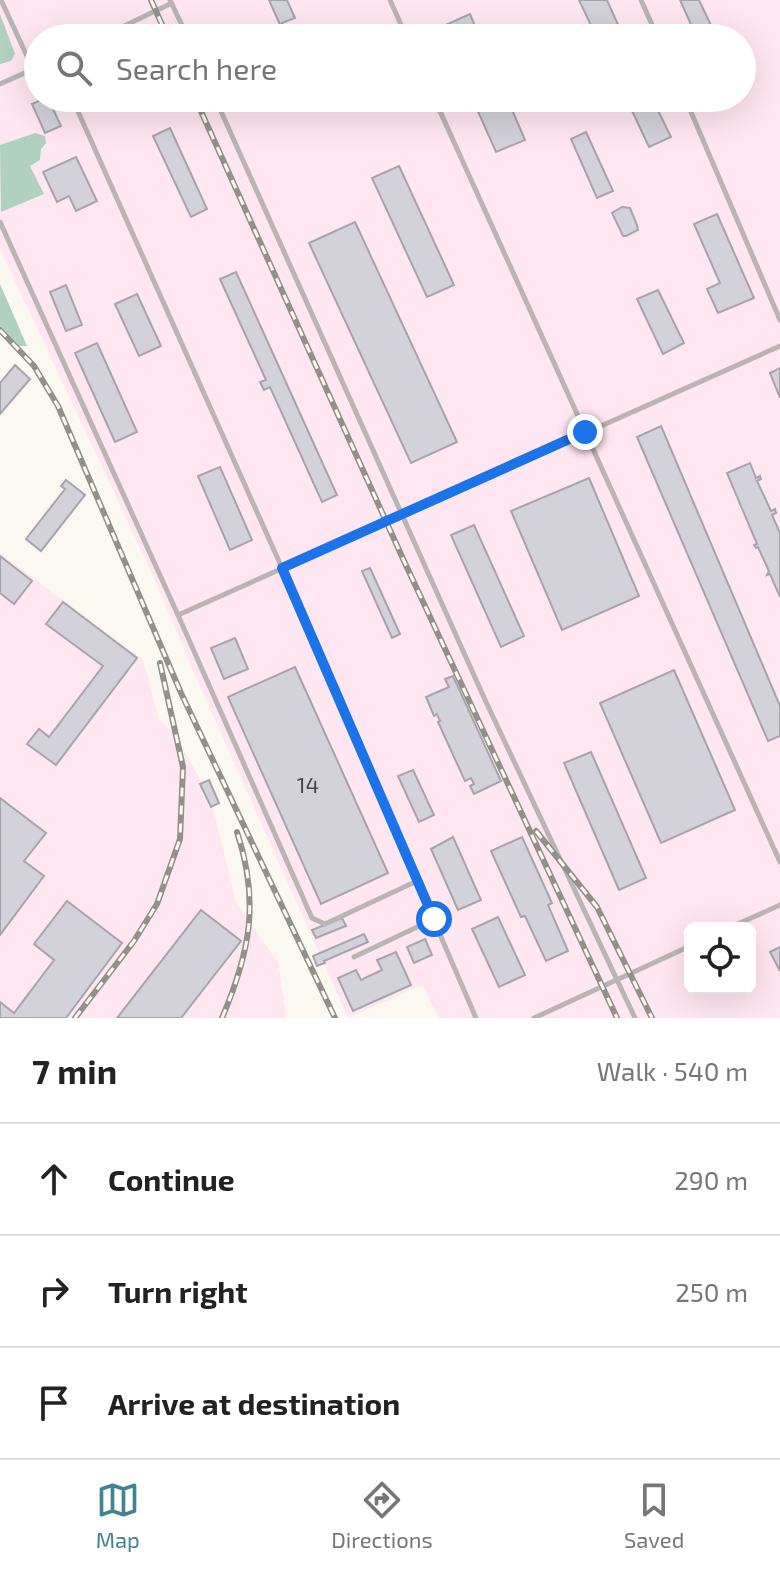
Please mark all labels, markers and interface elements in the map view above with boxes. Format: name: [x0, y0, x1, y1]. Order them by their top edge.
search box: [24, 24, 756, 112]
icon: search: [52, 46, 96, 90]
text: Search here: [116, 50, 277, 86]
route end: [567, 414, 603, 450]
house number: 14: [297, 771, 319, 797]
route start: [416, 901, 452, 937]
map controls: [684, 922, 756, 994]
button: locate: [684, 922, 756, 994]
text: 7 min: [32, 1050, 117, 1091]
text: Walk · 540 m: [597, 1055, 748, 1086]
icon: ahead: [32, 1157, 76, 1201]
text: Continue: [108, 1161, 235, 1197]
text: 290 m: [674, 1164, 748, 1195]
icon: right: [32, 1269, 76, 1313]
text: Turn right: [108, 1273, 248, 1309]
text: 250 m: [675, 1276, 748, 1307]
icon: arrive: [32, 1381, 76, 1425]
text: Arrive at destination: [108, 1385, 400, 1421]
tab: Map: [96, 1478, 140, 1552]
tab: Directions: [331, 1478, 433, 1552]
tab: Saved: [624, 1478, 684, 1552]

